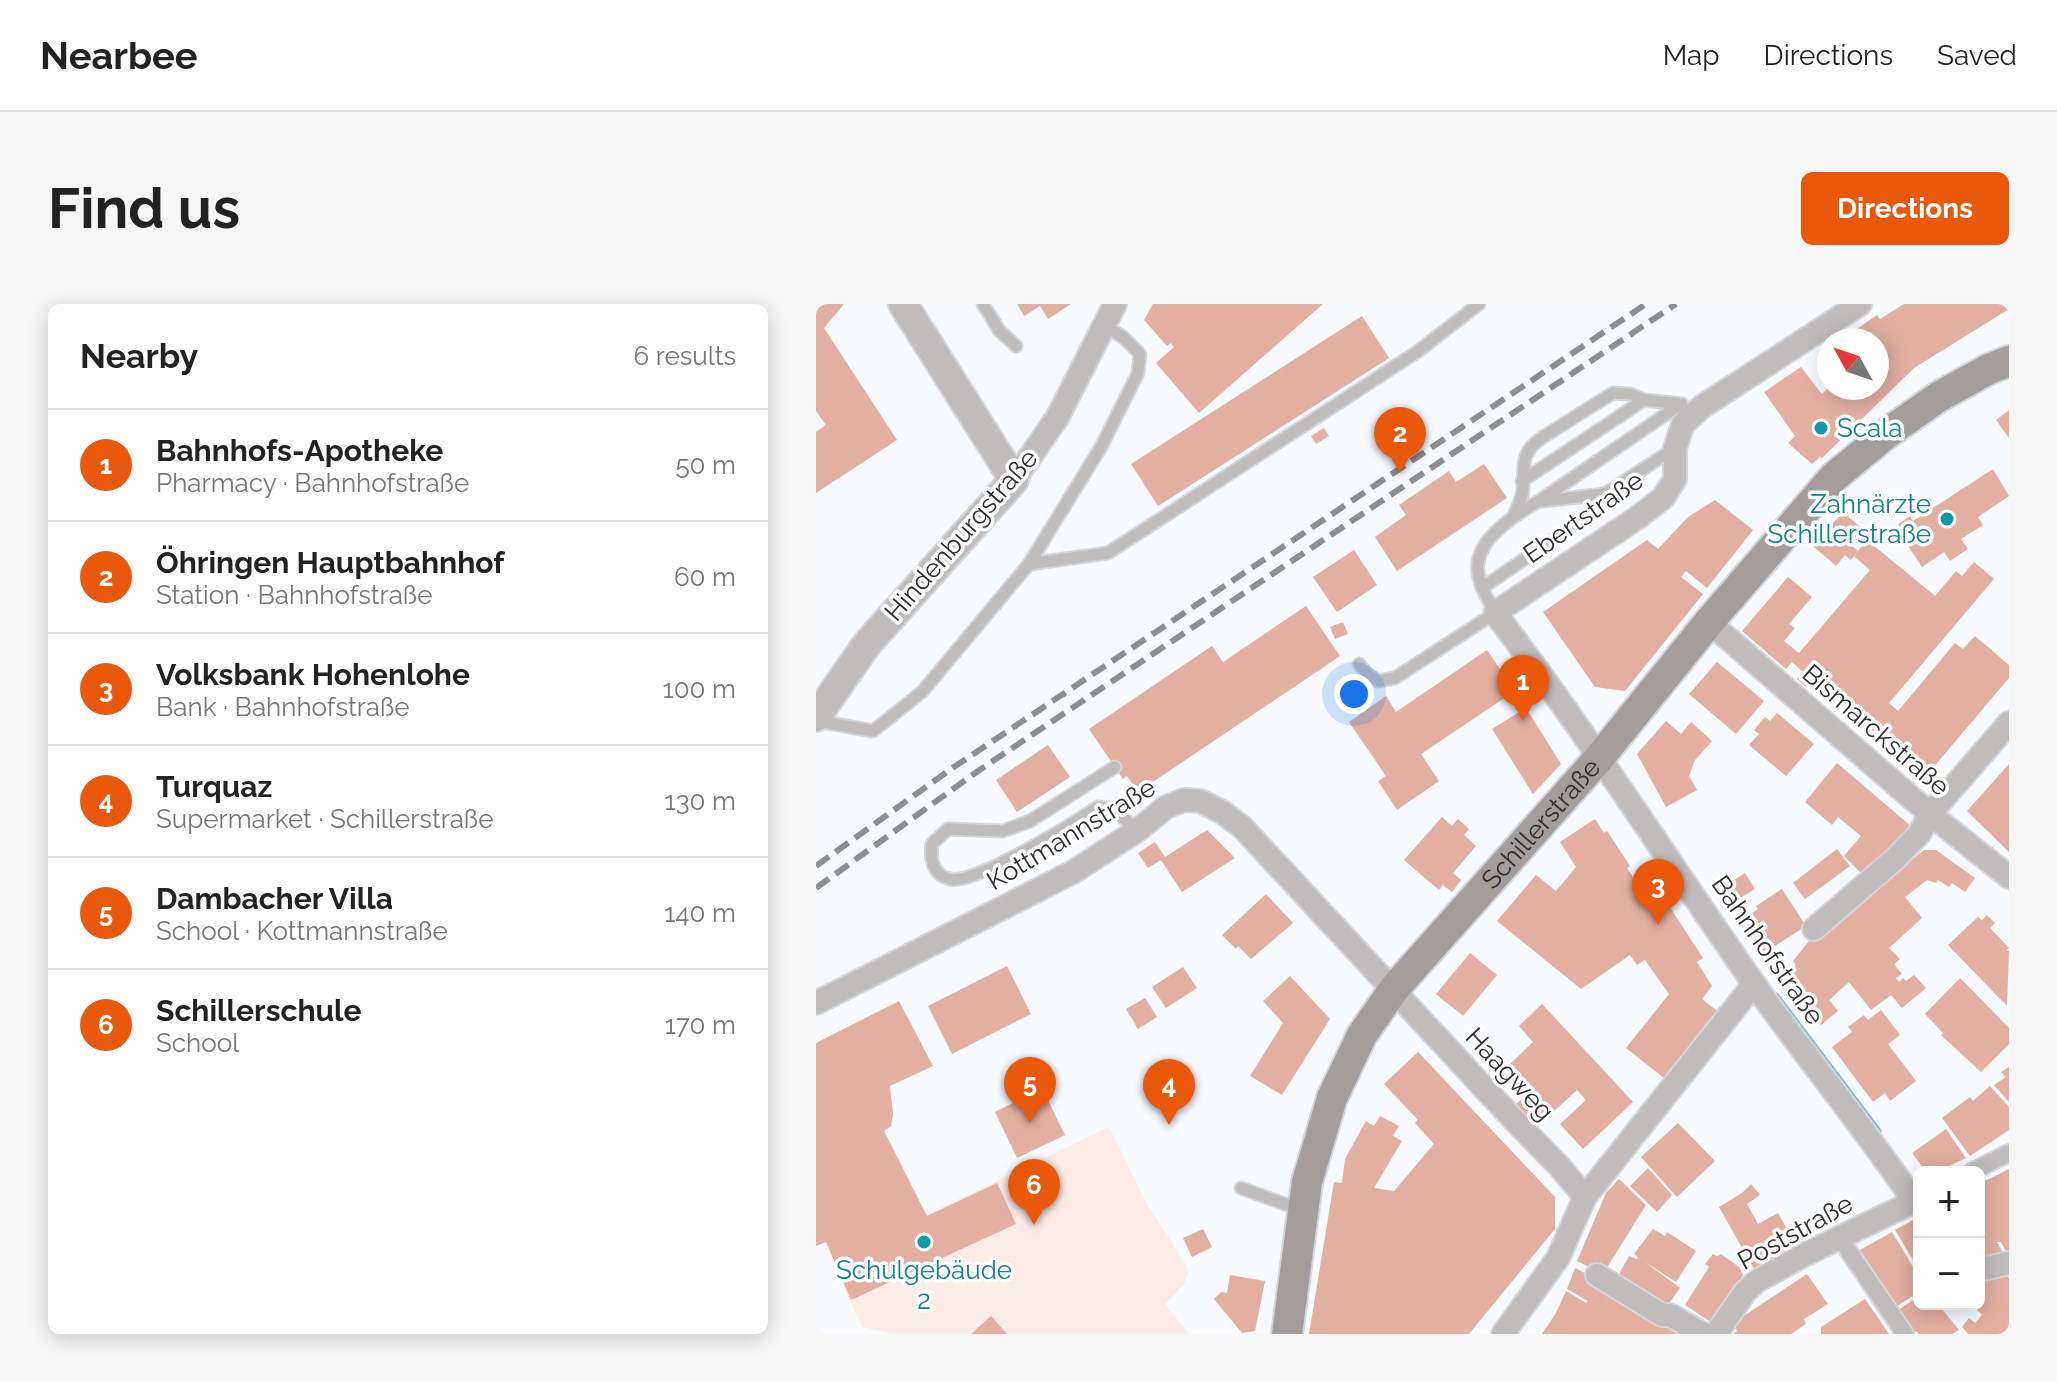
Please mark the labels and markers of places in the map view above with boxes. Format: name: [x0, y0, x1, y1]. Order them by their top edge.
pin: 2: [1374, 407, 1426, 473]
place label: Scala: [1837, 413, 1902, 443]
marker: Scala: [1812, 419, 1830, 437]
place label: Zahnärzte Schillerstraße: [1767, 489, 1931, 549]
marker: Zahnärzte Schillerstraße: [1938, 510, 1956, 528]
pin: 1: [1497, 655, 1549, 721]
pin: 3: [1632, 859, 1684, 925]
pin: 5: [1004, 1057, 1056, 1123]
pin: 4: [1143, 1059, 1195, 1125]
pin: 6: [1008, 1159, 1060, 1225]
marker: Schulgebäude 2: [915, 1233, 933, 1251]
place label: Schulgebäude 2: [836, 1255, 1012, 1315]

